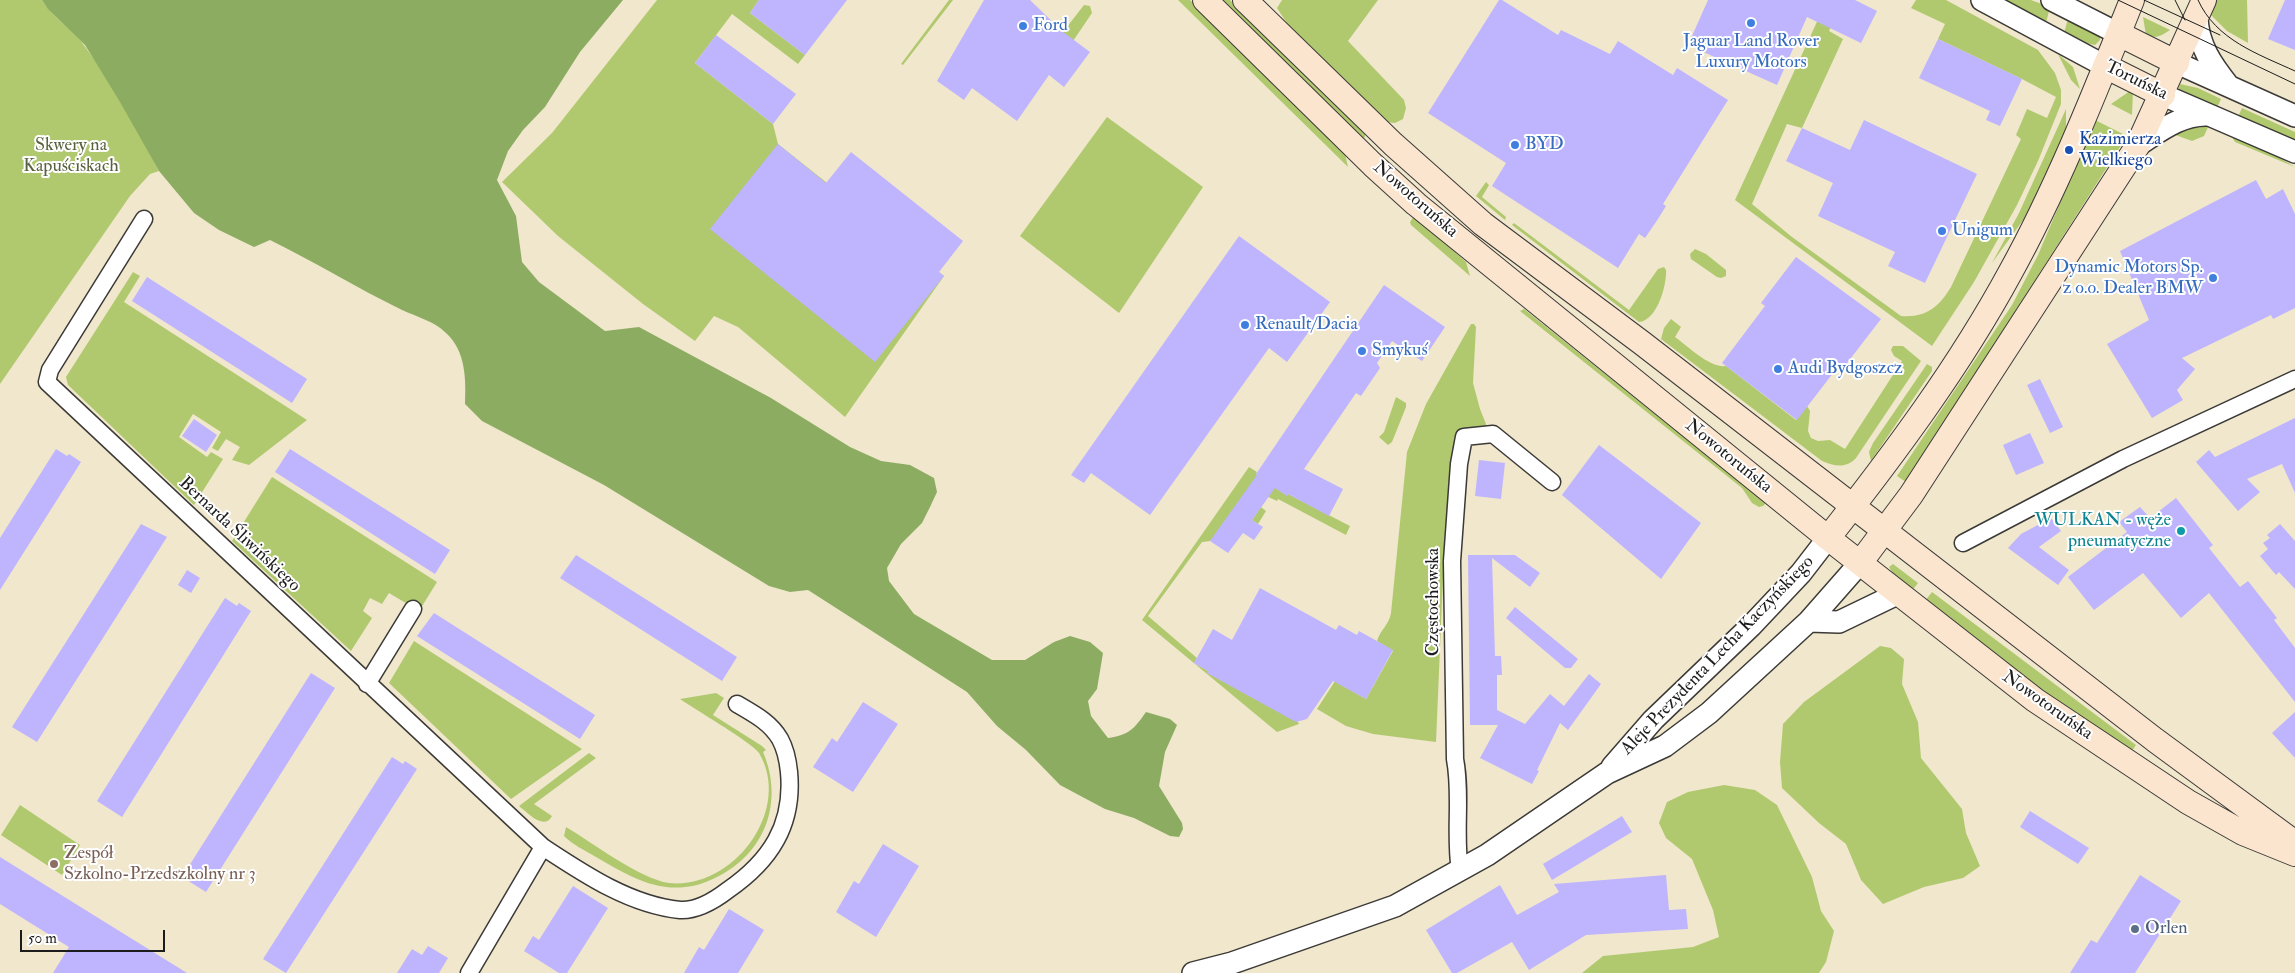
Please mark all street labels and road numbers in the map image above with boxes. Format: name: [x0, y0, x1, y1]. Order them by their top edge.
street label: Toruńska: [2101, 57, 2171, 105]
street label: Nowotoruńska: [1368, 157, 1462, 243]
street label: Nowotoruńska: [1680, 415, 1776, 499]
street label: Bernarda Śliwińskiego: [174, 473, 304, 597]
street label: Częstochowska: [1423, 548, 1445, 656]
street label: Aleje Prezydenta Lecha Kaczyńskiego: [1617, 552, 1819, 760]
street label: Nowotoruńska: [1998, 667, 2096, 745]

